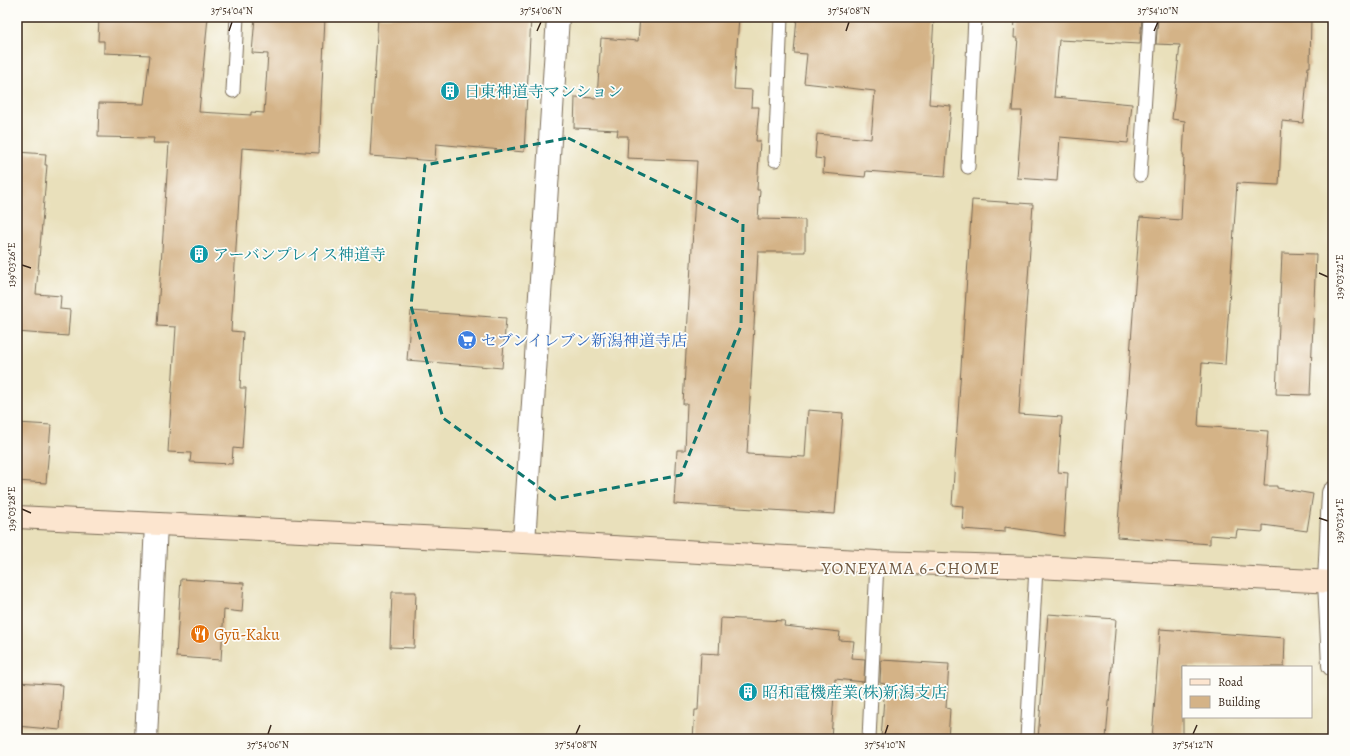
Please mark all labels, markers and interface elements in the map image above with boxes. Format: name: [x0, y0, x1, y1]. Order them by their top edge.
text: 37°54'04"N: [211, 4, 253, 17]
text: 37°54'06"N: [520, 4, 562, 17]
text: 37°54'08"N: [828, 4, 870, 17]
text: 37°54'10"N: [1138, 4, 1178, 17]
building icon: 日東神道寺マンション: [439, 80, 461, 102]
place label: 日東神道寺マンション: [464, 81, 623, 103]
text: 139°03'26"E: [5, 243, 18, 287]
building icon: アーバンプレイス神道寺: [188, 243, 210, 265]
place label: アーバンプレイス神道寺: [213, 244, 386, 266]
text: 139°03'22"E: [1333, 255, 1346, 299]
supermarket icon: セブンイレブン新潟神道寺店: [456, 329, 478, 351]
place label: セブンイレブン新潟神道寺店: [481, 330, 687, 352]
text: 139°03'28"E: [5, 486, 18, 531]
text: 139°03'24"E: [1333, 499, 1346, 543]
district label: YONEYAMA 6-CHOME: [821, 557, 1000, 580]
restaurant icon: Gyū-Kaku: [189, 623, 211, 645]
place label: Gyū-Kaku: [214, 624, 280, 646]
legend: [1182, 666, 1312, 718]
text: Road: [1218, 674, 1244, 690]
building icon: 昭和電機産業(株)新潟支店: [737, 681, 759, 703]
place label: 昭和電機産業(株)新潟支店: [762, 682, 947, 704]
text: Building: [1218, 694, 1260, 710]
text: 37°54'06"N: [247, 738, 289, 751]
text: 37°54'08"N: [555, 738, 597, 751]
text: 37°54'10"N: [865, 738, 905, 751]
text: 37°54'12"N: [1173, 738, 1213, 751]

